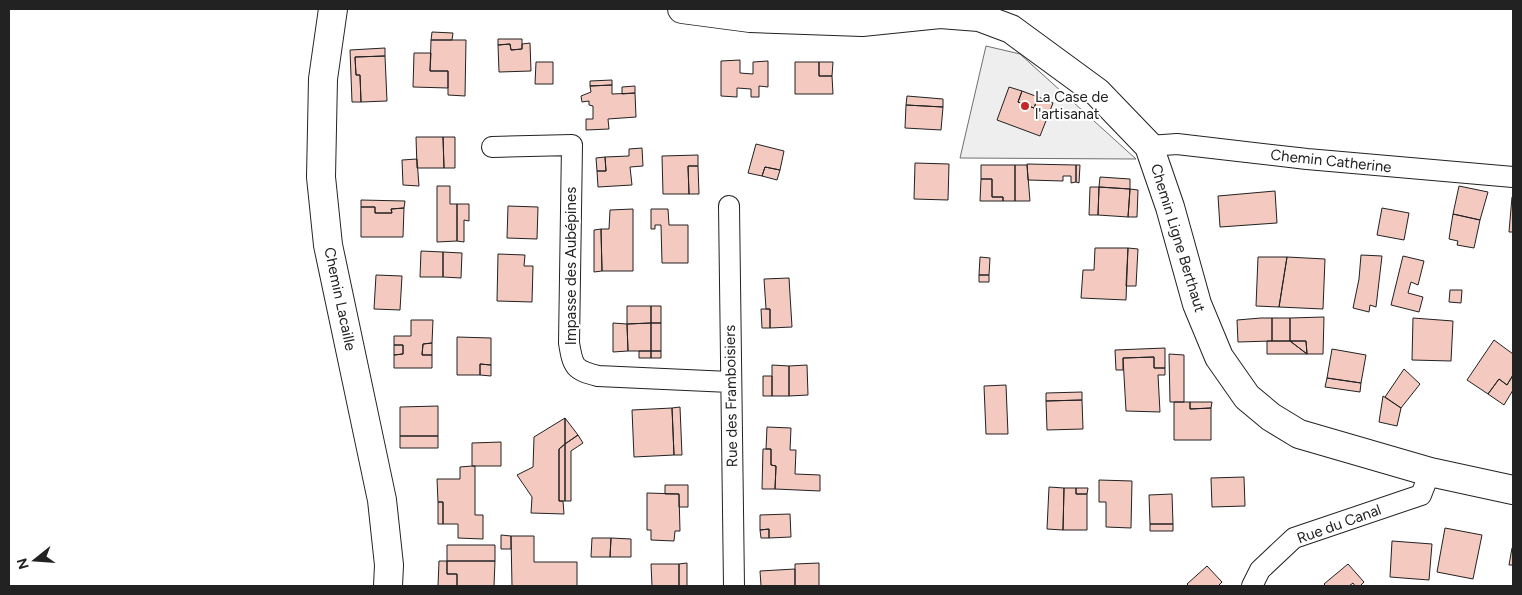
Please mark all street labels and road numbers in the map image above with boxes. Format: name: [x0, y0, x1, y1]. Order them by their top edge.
street label: Chemin Catherine: [1270, 146, 1392, 176]
street label: Chemin Ligne Berthaut: [1147, 162, 1209, 315]
street label: Impasse des Aubépines: [562, 187, 580, 345]
street label: Chemin Lacaille: [320, 246, 360, 352]
street label: Rue des Framboisiers: [721, 325, 741, 467]
street label: Rue du Canal: [1294, 500, 1384, 548]

